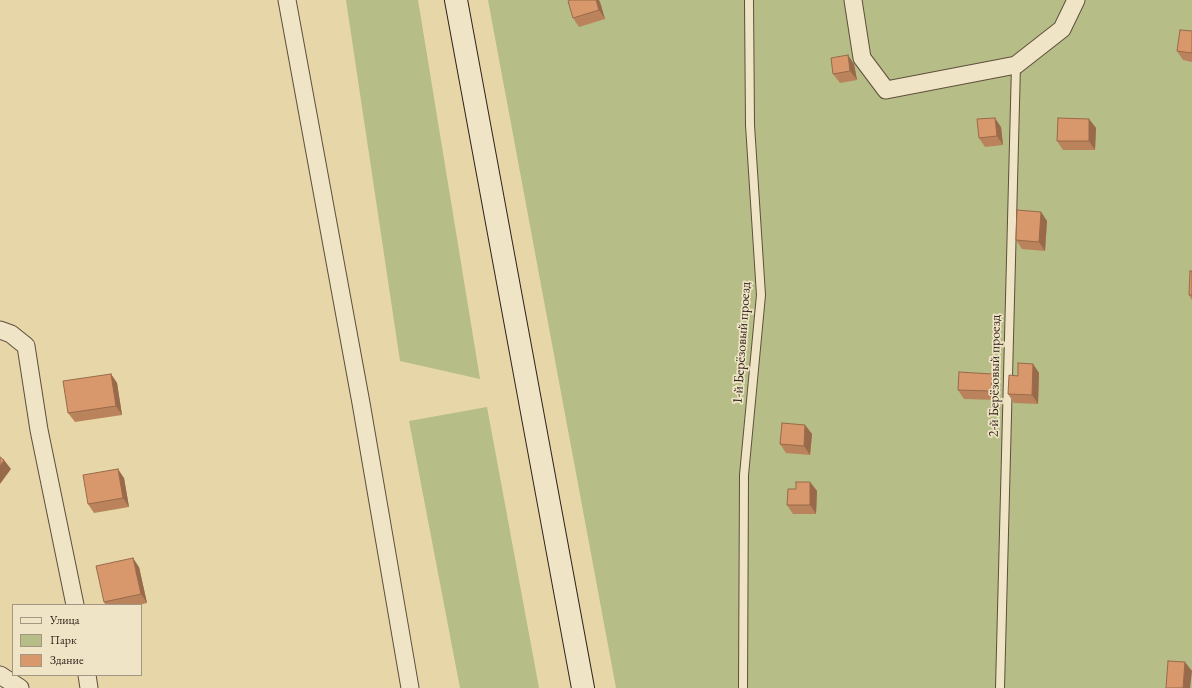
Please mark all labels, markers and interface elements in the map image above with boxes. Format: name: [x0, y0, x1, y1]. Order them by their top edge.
street label: 1-й Берёзовый проезд: [729, 281, 755, 405]
street label: 2-й Берёзовый проезд: [986, 315, 1004, 437]
legend: [12, 604, 142, 676]
text: Улица: [50, 612, 80, 628]
text: Парк: [50, 632, 77, 648]
text: Здание: [50, 652, 84, 668]

